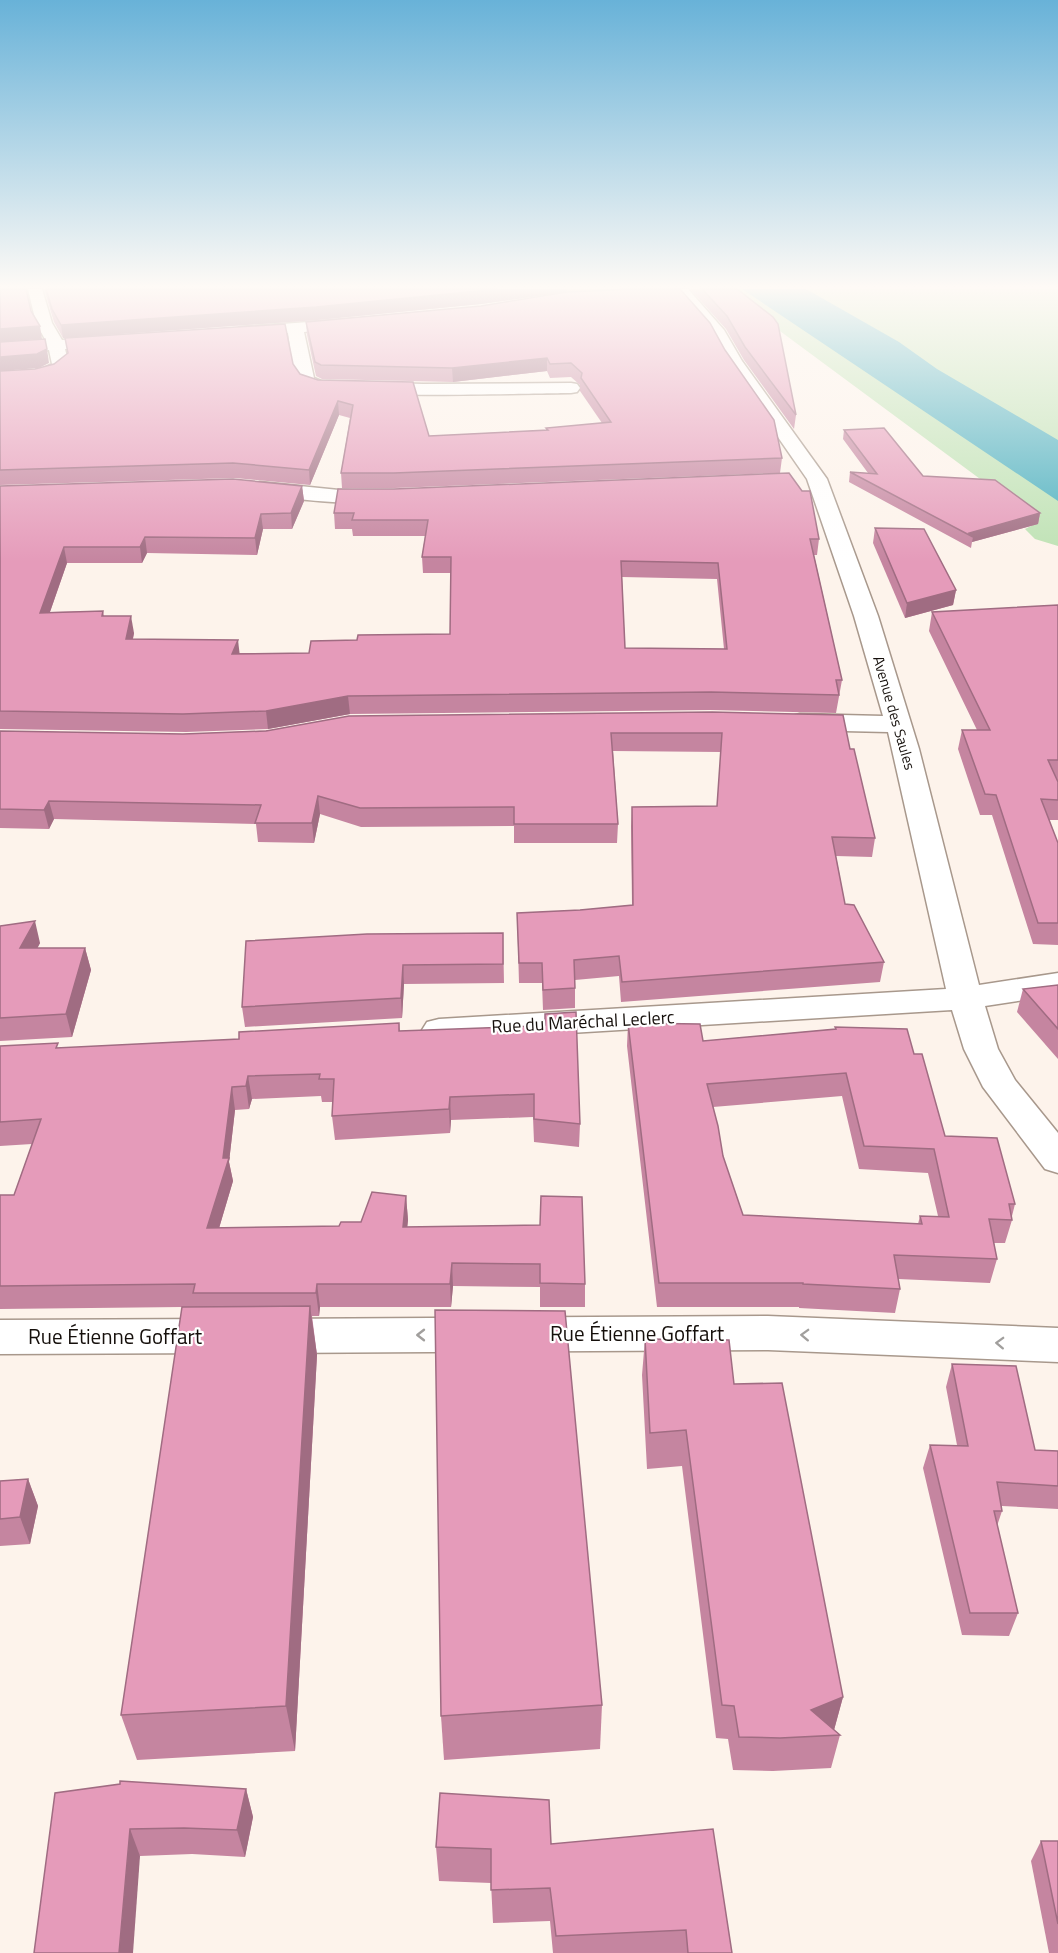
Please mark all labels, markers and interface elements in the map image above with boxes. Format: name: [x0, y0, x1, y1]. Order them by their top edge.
street label: Avenue des Saules: [867, 653, 922, 773]
street label: Rue du Maréchal Leclerc: [491, 1003, 675, 1040]
street label: Rue Étienne Goffart: [550, 1317, 725, 1349]
street label: Rue Étienne Goffart: [28, 1320, 203, 1352]
one-way arrow: [416, 1329, 425, 1341]
one-way arrow: [800, 1329, 809, 1341]
one-way arrow: [995, 1337, 1004, 1349]

